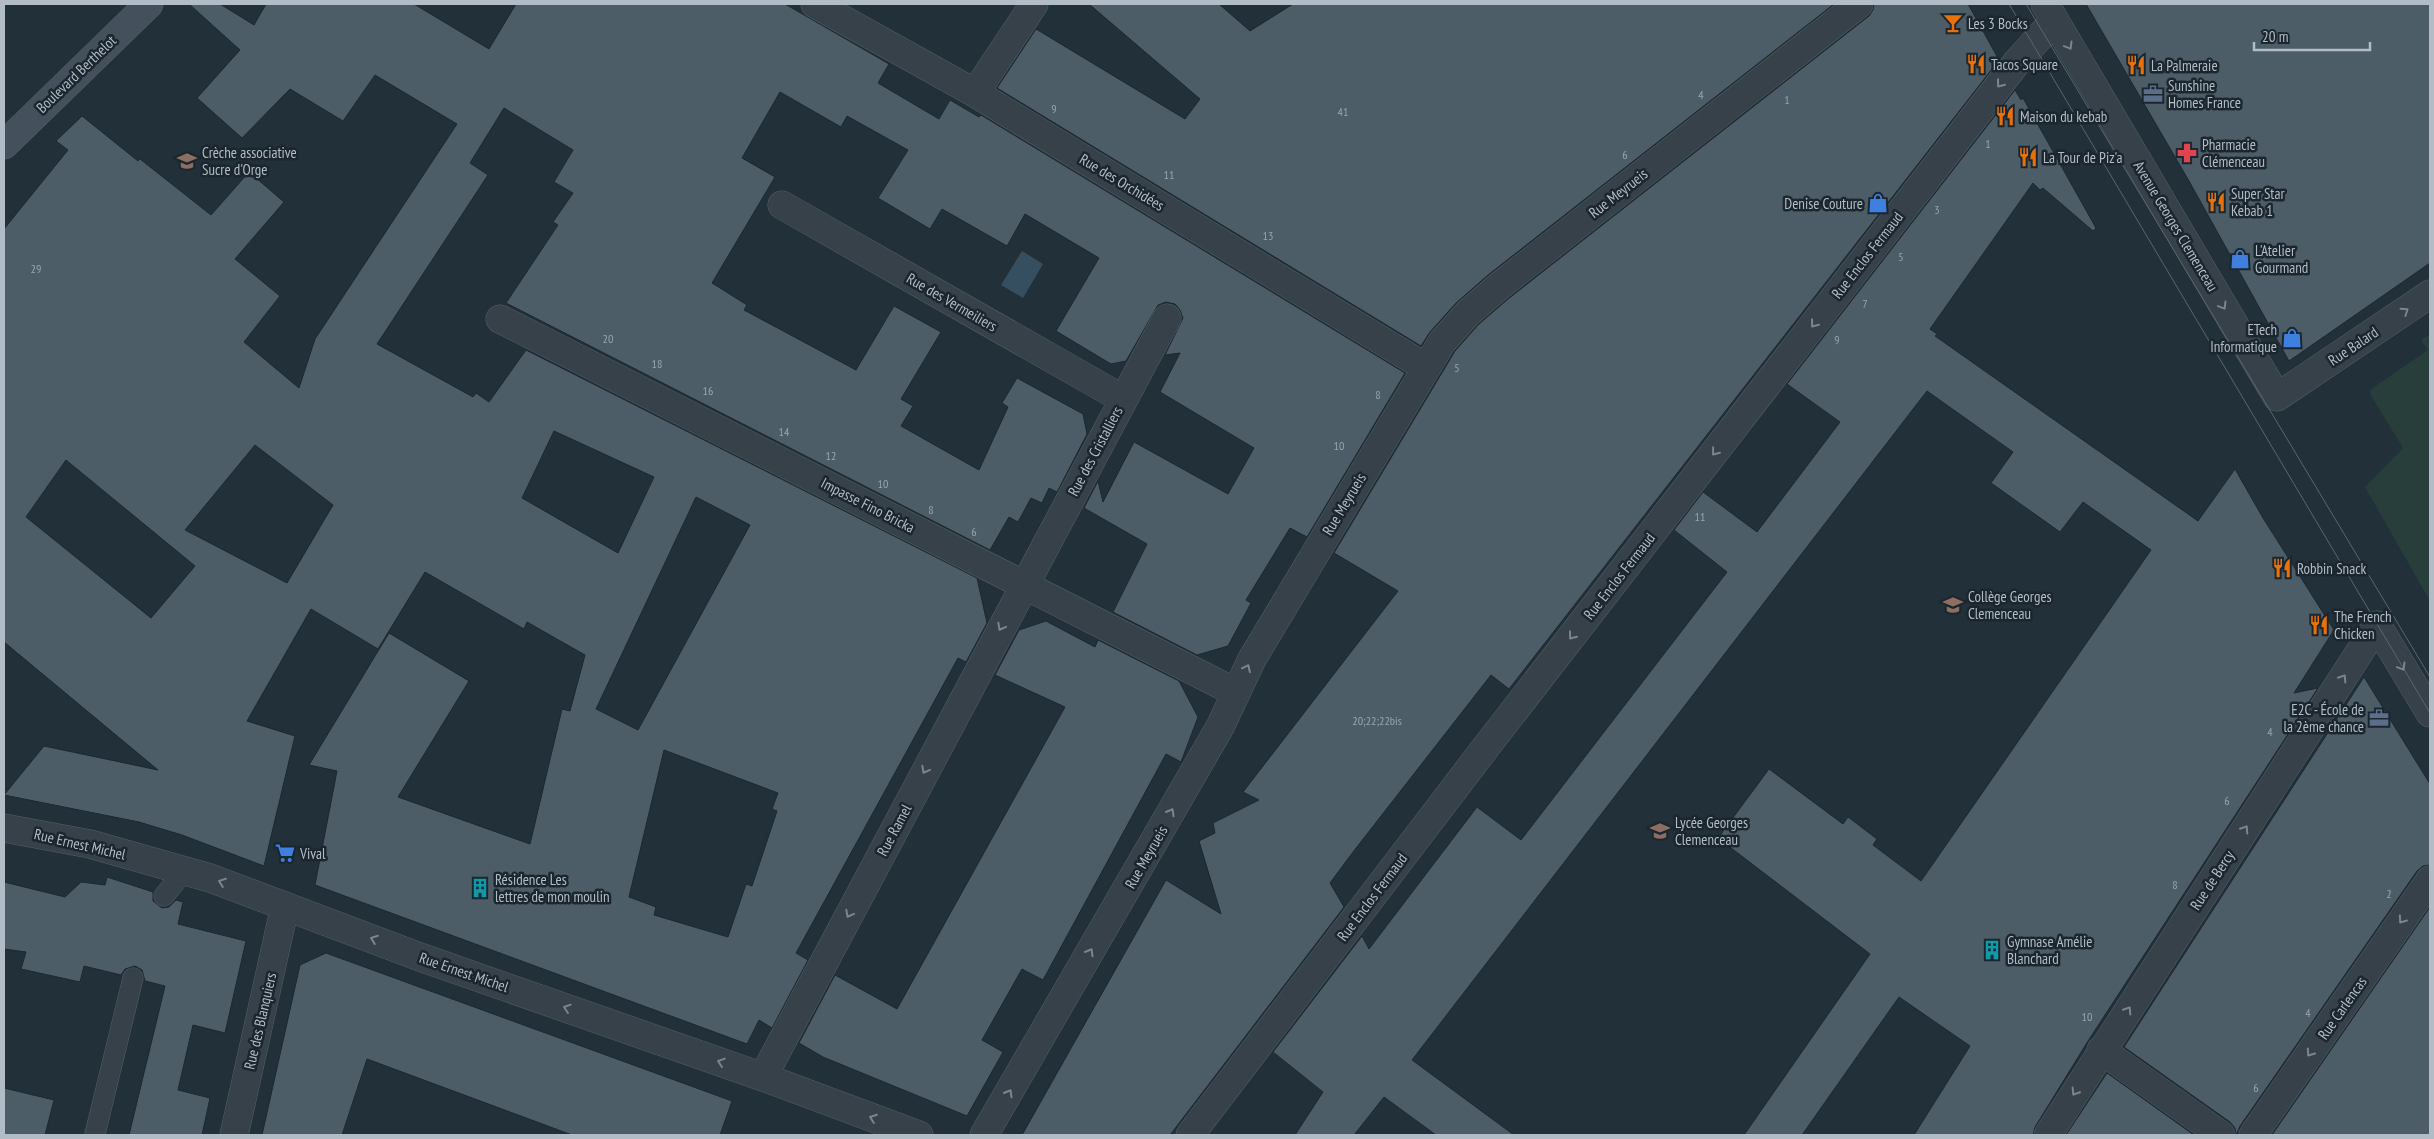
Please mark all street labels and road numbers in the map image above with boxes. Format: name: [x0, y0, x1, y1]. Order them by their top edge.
street label: Boulevard Berthelot: [32, 31, 120, 117]
street label: Rue des Orchidées: [1076, 149, 1168, 215]
street label: Avenue Georges Clemenceau: [2129, 157, 2223, 295]
street label: Rue Meyrueis: [1585, 164, 1651, 222]
street label: Rue Enclos Fermaud: [1827, 208, 1907, 302]
street label: Rue des Vermeiliers: [903, 268, 1001, 336]
street label: Rue Balard: [2324, 322, 2382, 370]
street label: Rue des Cristalliers: [1063, 403, 1127, 499]
street label: Rue Meyrueis: [1318, 469, 1370, 539]
street label: Impasse Fino Bricka: [818, 473, 918, 537]
street label: Rue Enclos Fermaud: [1579, 529, 1659, 623]
street label: Rue Ramel: [873, 800, 916, 859]
street label: Rue Meyrueis: [1120, 822, 1172, 892]
street label: Rue Ernest Michel: [32, 824, 128, 864]
street label: Rue de Bercy: [2186, 846, 2238, 913]
street label: Rue Enclos Fermaud: [1333, 849, 1411, 945]
street label: Rue Ernest Michel: [417, 948, 512, 996]
street label: Rue des Blanquiers: [240, 971, 280, 1071]
street label: Rue Carlencas: [2313, 973, 2371, 1043]

